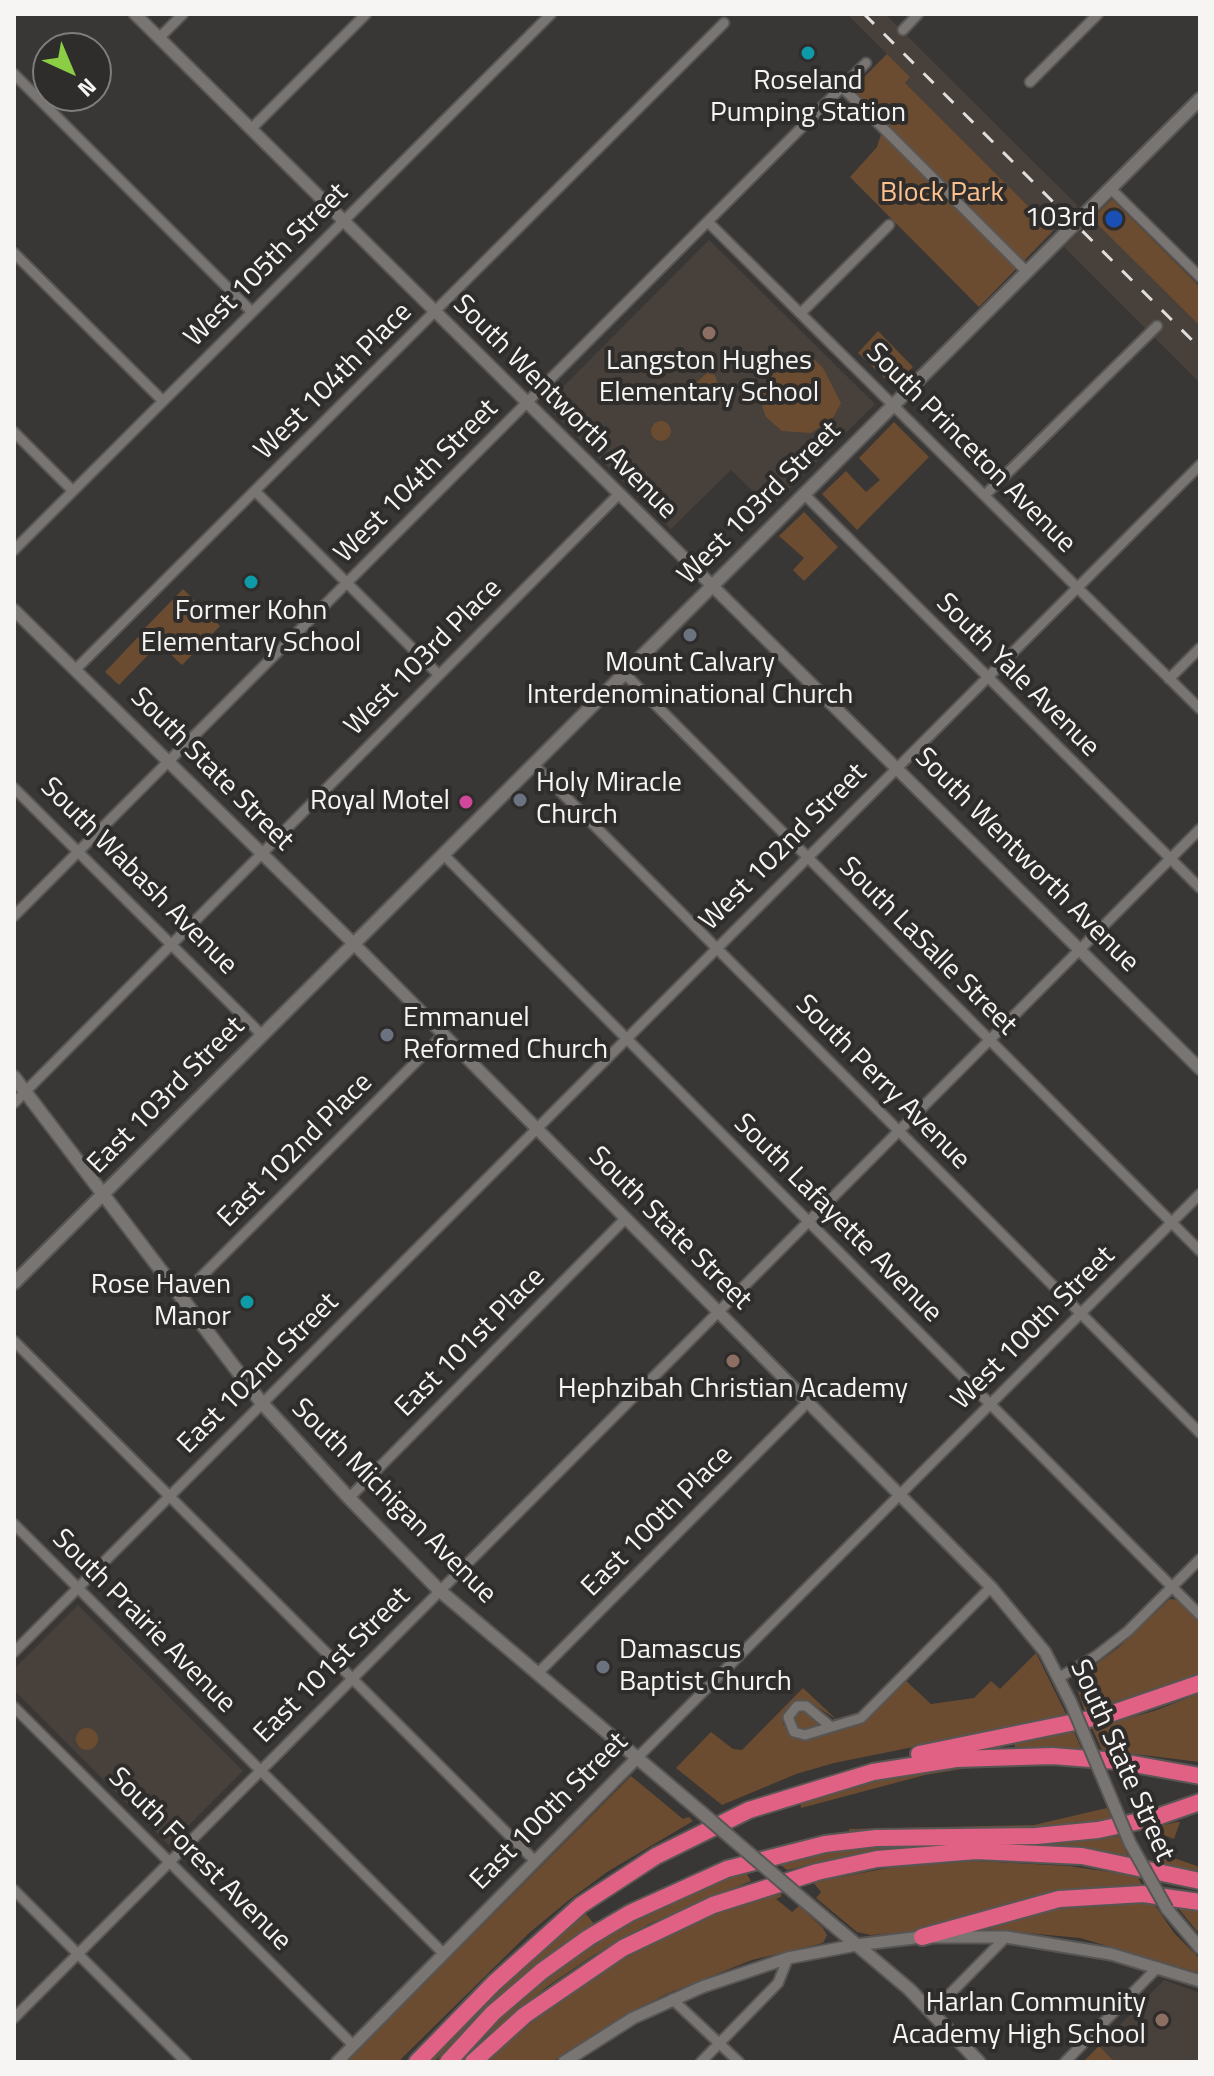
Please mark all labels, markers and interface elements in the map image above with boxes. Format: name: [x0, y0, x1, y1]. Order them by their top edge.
north arrow: [32, 32, 112, 112]
marker: Roseland Pumping Station: [799, 44, 817, 62]
place label: Roseland Pumping Station: [710, 65, 906, 131]
text: N: [70, 70, 105, 105]
street label: West 105th Street: [178, 177, 356, 355]
park label: Block Park: [880, 177, 1004, 211]
place label: 103rd: [1025, 202, 1096, 236]
marker: 103rd: [1103, 208, 1125, 230]
street label: South Wentworth Avenue: [445, 289, 683, 527]
street label: West 104th Place: [248, 296, 420, 468]
marker: Langston Hughes Elementary School: [700, 324, 718, 342]
street label: South Princeton Avenue: [858, 337, 1082, 561]
place label: Langston Hughes Elementary School: [599, 345, 819, 411]
street label: West 104th Street: [328, 393, 506, 571]
street label: West 103rd Street: [671, 415, 849, 593]
marker: Former Kohn Elementary School: [242, 573, 260, 591]
street label: West 103rd Place: [339, 573, 509, 743]
street label: South Yale Avenue: [928, 587, 1106, 765]
place label: Former Kohn Elementary School: [141, 595, 361, 661]
marker: Mount Calvary Interdenominational Church: [681, 626, 699, 644]
place label: Mount Calvary Interdenominational Church: [527, 647, 853, 713]
street label: South State Street: [122, 681, 300, 859]
street label: South Wentworth Avenue: [907, 742, 1145, 980]
street label: West 102nd Street: [693, 757, 875, 939]
place label: Holy Miracle Church: [536, 767, 682, 833]
street label: South Wabash Avenue: [32, 771, 244, 983]
place label: Royal Motel: [310, 785, 450, 819]
marker: Holy Miracle Church: [511, 791, 529, 809]
marker: Royal Motel: [457, 793, 475, 811]
street label: South LaSalle Street: [831, 851, 1023, 1043]
street label: South Perry Avenue: [788, 989, 976, 1177]
place label: Emmanuel Reformed Church: [403, 1002, 608, 1068]
street label: East 103rd Street: [82, 1011, 252, 1181]
marker: Emmanuel Reformed Church: [378, 1026, 396, 1044]
street label: East 102nd Place: [212, 1067, 380, 1235]
street label: South Lafayette Avenue: [726, 1108, 948, 1330]
street label: South State Street: [580, 1140, 758, 1318]
street label: West 100th Street: [945, 1240, 1123, 1418]
street label: East 101st Place: [389, 1261, 553, 1425]
place label: Rose Haven Manor: [91, 1269, 231, 1335]
street label: East 102nd Street: [172, 1287, 346, 1461]
marker: Rose Haven Manor: [238, 1293, 256, 1311]
marker: Hephzibah Christian Academy: [724, 1352, 742, 1370]
place label: Hephzibah Christian Academy: [558, 1373, 908, 1407]
street label: South Michigan Avenue: [284, 1393, 502, 1611]
street label: East 100th Place: [575, 1439, 741, 1605]
street label: South Prairie Avenue: [44, 1523, 242, 1721]
street label: East 101st Street: [248, 1581, 418, 1751]
place label: Damascus Baptist Church: [619, 1634, 792, 1700]
street label: South State Street: [1062, 1655, 1180, 1867]
marker: Damascus Baptist Church: [594, 1658, 612, 1676]
street label: East 100th Street: [464, 1726, 636, 1898]
street label: South Forest Avenue: [101, 1762, 297, 1958]
place label: Harlan Community Academy High School: [892, 1987, 1146, 2053]
marker: Harlan Community Academy High School: [1153, 2011, 1171, 2029]

